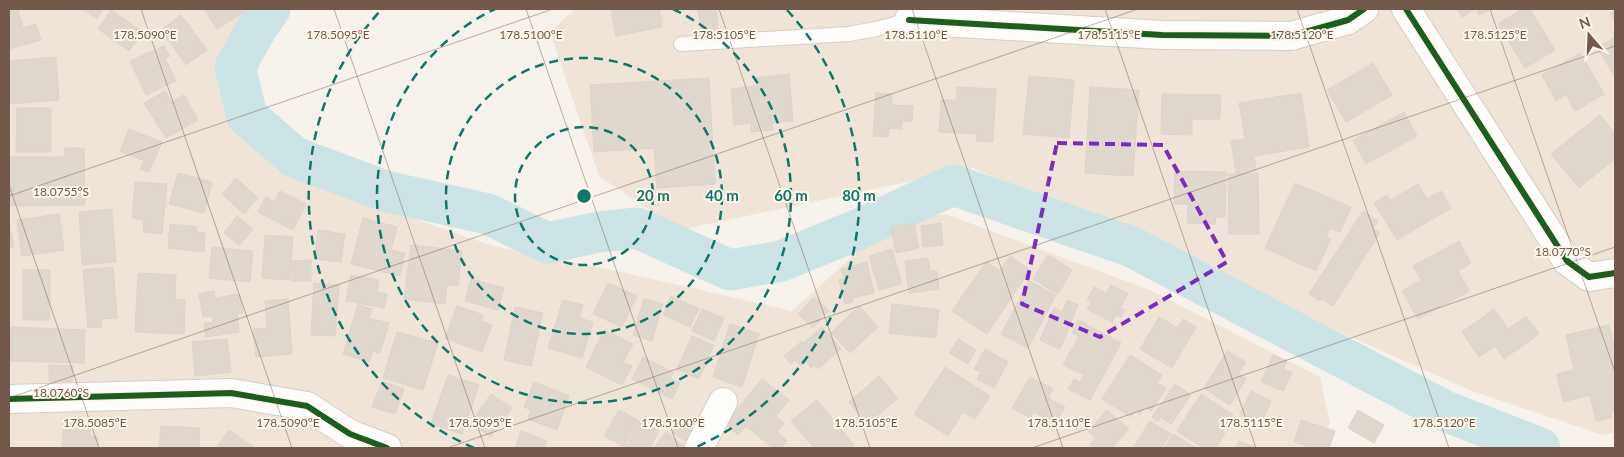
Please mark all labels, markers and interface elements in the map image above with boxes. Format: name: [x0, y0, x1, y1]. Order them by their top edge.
north arrow: [1564, 10, 1614, 60]
text: N: [1577, 12, 1592, 32]
text: 178.5090°E: [113, 27, 177, 42]
text: 178.5095°E: [306, 27, 370, 42]
text: 178.5100°E: [499, 27, 563, 42]
text: 178.5105°E: [692, 27, 756, 42]
text: 178.5110°E: [884, 27, 948, 42]
text: 178.5115°E: [1077, 27, 1141, 42]
text: 178.5120°E: [1270, 27, 1334, 42]
text: 178.5125°E: [1463, 27, 1527, 42]
text: 18.0755°S: [33, 184, 89, 199]
text: 20 m: [636, 186, 670, 204]
text: 40 m: [705, 186, 739, 204]
text: 60 m: [774, 186, 808, 204]
text: 80 m: [842, 186, 876, 204]
centre of rings: [575, 187, 593, 205]
text: 18.0770°S: [1535, 244, 1591, 259]
text: 18.0760°S: [33, 385, 89, 400]
text: 178.5085°E: [63, 415, 127, 430]
text: 178.5090°E: [256, 415, 320, 430]
text: 178.5095°E: [448, 415, 512, 430]
text: 178.5100°E: [641, 415, 705, 430]
text: 178.5105°E: [834, 415, 898, 430]
text: 178.5110°E: [1027, 415, 1091, 430]
text: 178.5115°E: [1219, 415, 1283, 430]
text: 178.5120°E: [1412, 415, 1476, 430]

